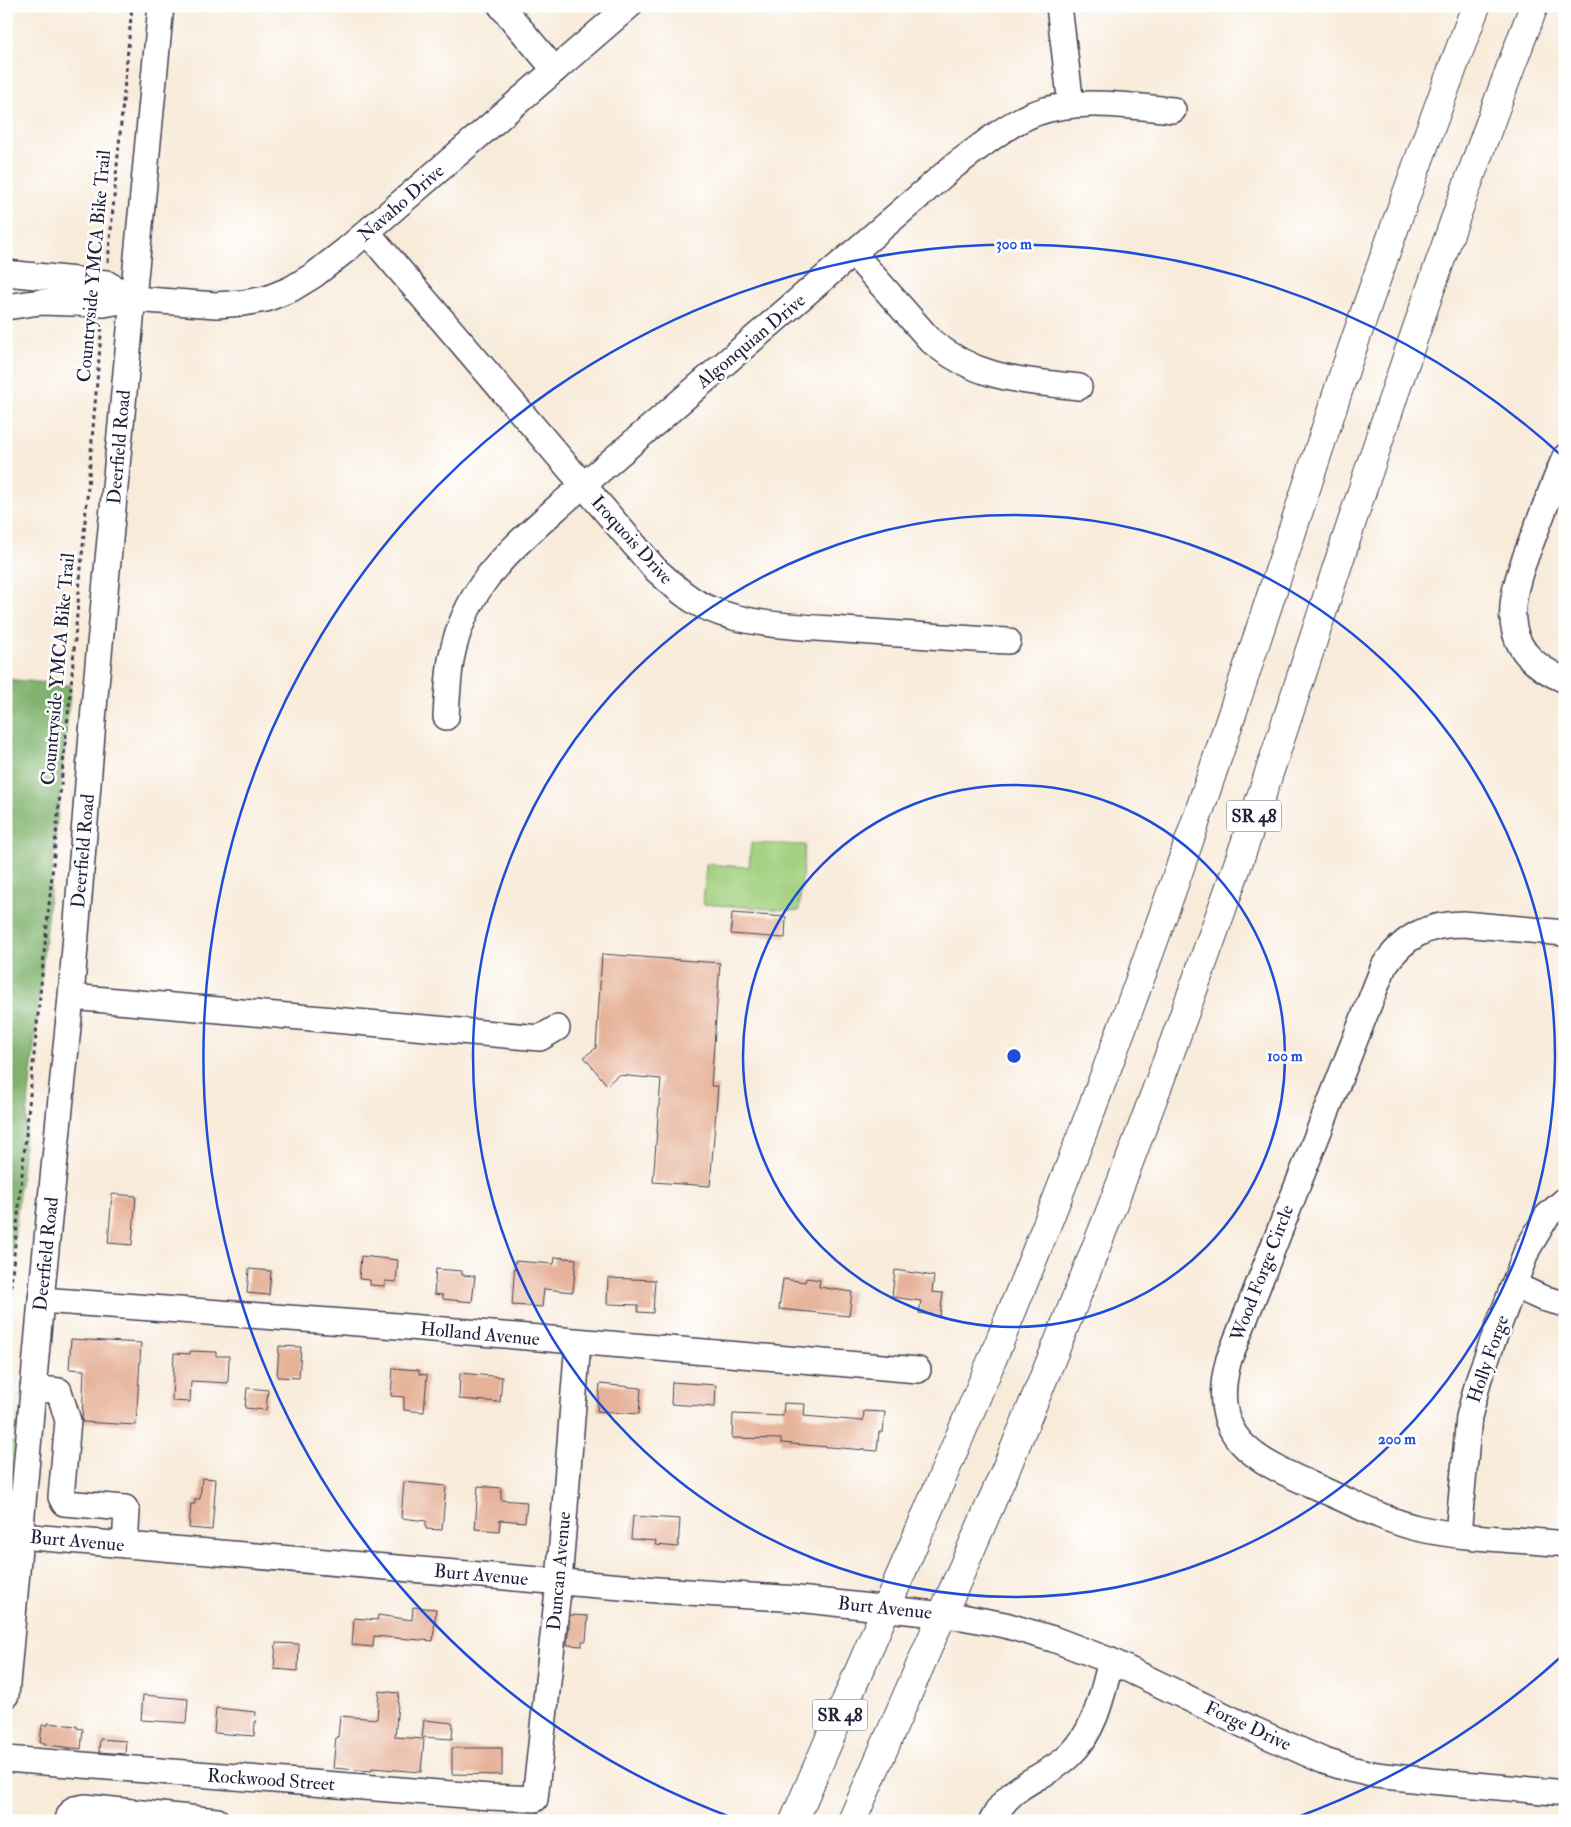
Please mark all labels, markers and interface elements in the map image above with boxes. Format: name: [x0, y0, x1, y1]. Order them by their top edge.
street label: Countryside YMCA Bike Trail: [72, 149, 116, 383]
street label: Navaho Drive: [353, 159, 449, 247]
text: 300 m: [996, 235, 1032, 254]
street label: Algonquian Drive: [691, 288, 810, 394]
street label: Deerfield Road: [102, 388, 136, 505]
street label: Iroquois Drive: [586, 490, 678, 590]
street label: Countryside YMCA Bike Trail: [36, 552, 80, 786]
street label: Deerfield Road: [66, 792, 100, 909]
road number: SR 48: [1226, 800, 1282, 831]
centre of rings: [1005, 1047, 1023, 1065]
text: 100 m: [1267, 1047, 1303, 1066]
street label: Deerfield Road: [28, 1195, 64, 1312]
street label: Wood Forge Circle: [1225, 1201, 1299, 1346]
street label: Holly Forge: [1462, 1312, 1514, 1406]
street label: Holland Avenue: [419, 1317, 541, 1351]
text: 200 m: [1378, 1430, 1416, 1449]
street label: Duncan Avenue: [542, 1510, 576, 1631]
street label: Burt Avenue: [29, 1525, 125, 1557]
street label: Burt Avenue: [433, 1559, 529, 1591]
street label: Burt Avenue: [837, 1591, 933, 1625]
street label: Forge Drive: [1201, 1696, 1295, 1756]
road number: SR 48: [812, 1700, 868, 1730]
street label: Rockwood Street: [206, 1764, 336, 1796]

